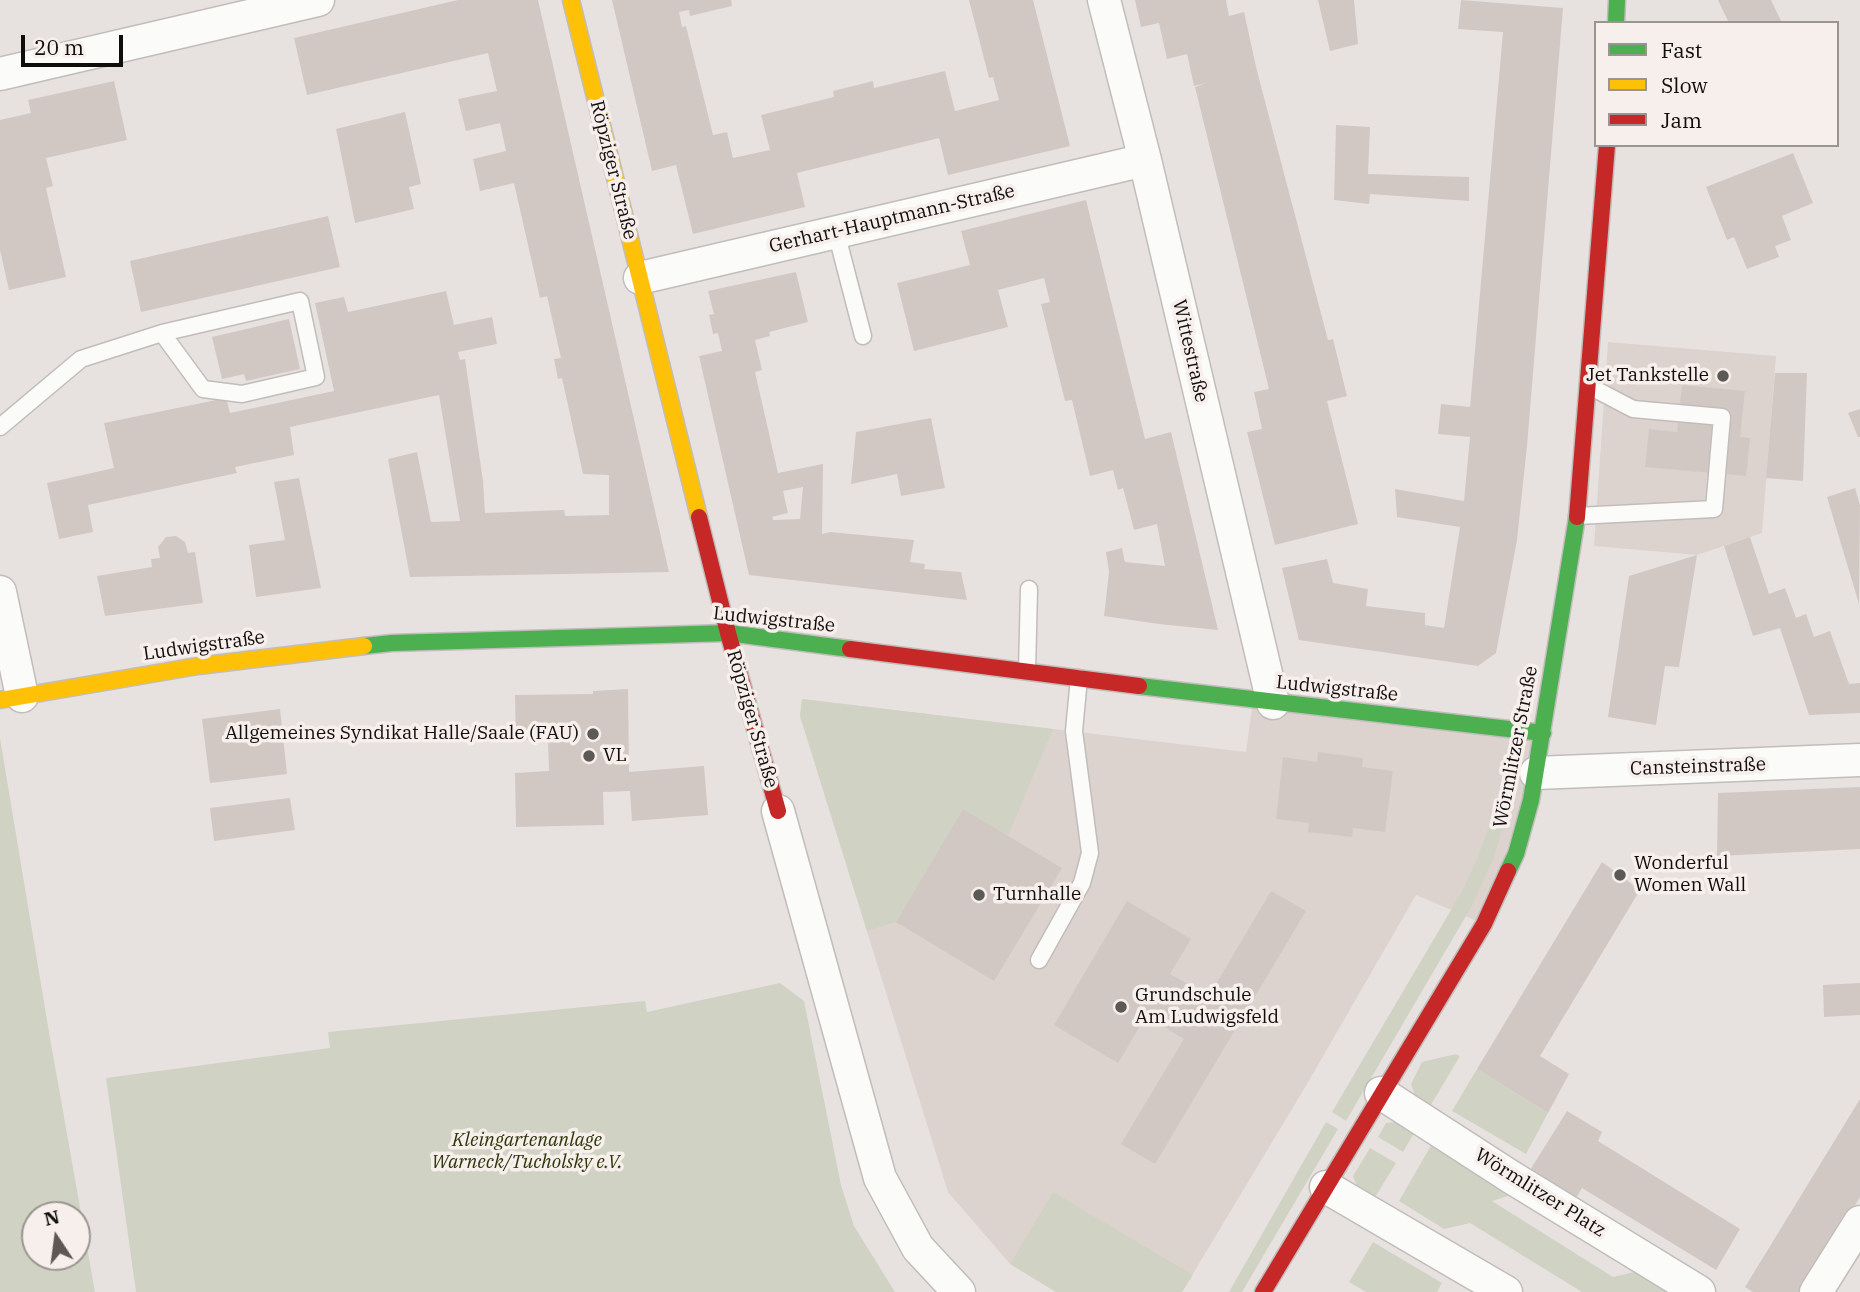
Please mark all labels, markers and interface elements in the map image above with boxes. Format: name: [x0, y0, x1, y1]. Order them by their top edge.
scale bar: [24, 21, 126, 65]
legend: [1594, 21, 1839, 147]
text: 20 m: [34, 33, 84, 61]
text: Fast: [1661, 36, 1702, 64]
text: Slow: [1661, 71, 1708, 99]
street label: Röpziger Straße: [585, 98, 641, 242]
text: Jam: [1661, 106, 1702, 134]
street label: Gerhart-Hauptmann-Straße: [767, 180, 1017, 258]
street label: Wittestraße: [1167, 298, 1213, 404]
place label: Jet Tankstelle: [1586, 365, 1709, 387]
marker: Jet Tankstelle: [1715, 368, 1731, 384]
street label: Ludwigstraße: [712, 602, 836, 638]
street label: Ludwigstraße: [142, 626, 266, 666]
street label: Röpziger Straße: [721, 647, 783, 791]
street label: Wörmlitzer Straße: [1489, 664, 1543, 830]
street label: Ludwigstraße: [1275, 671, 1399, 707]
place label: Allgemeines Syndikat Halle/Saale (FAU): [225, 723, 579, 745]
marker: Allgemeines Syndikat Halle/Saale (FAU): [585, 726, 601, 742]
place label: VL: [603, 745, 627, 767]
marker: VL: [581, 748, 597, 764]
street label: Cansteinstraße: [1630, 753, 1766, 781]
place label: Wonderful Women Wall: [1634, 853, 1746, 897]
marker: Wonderful Women Wall: [1612, 867, 1628, 883]
place label: Turnhalle: [993, 884, 1081, 906]
marker: Turnhalle: [971, 887, 987, 903]
place label: Grundschule Am Ludwigsfeld: [1135, 985, 1279, 1029]
marker: Grundschule Am Ludwigsfeld: [1113, 999, 1129, 1015]
park label: Kleingartenanlage Warneck/Tucholsky e.V.: [432, 1130, 622, 1174]
street label: Wörmlitzer Platz: [1470, 1144, 1610, 1242]
north arrow: [21, 1201, 91, 1271]
text: N: [42, 1204, 62, 1231]

